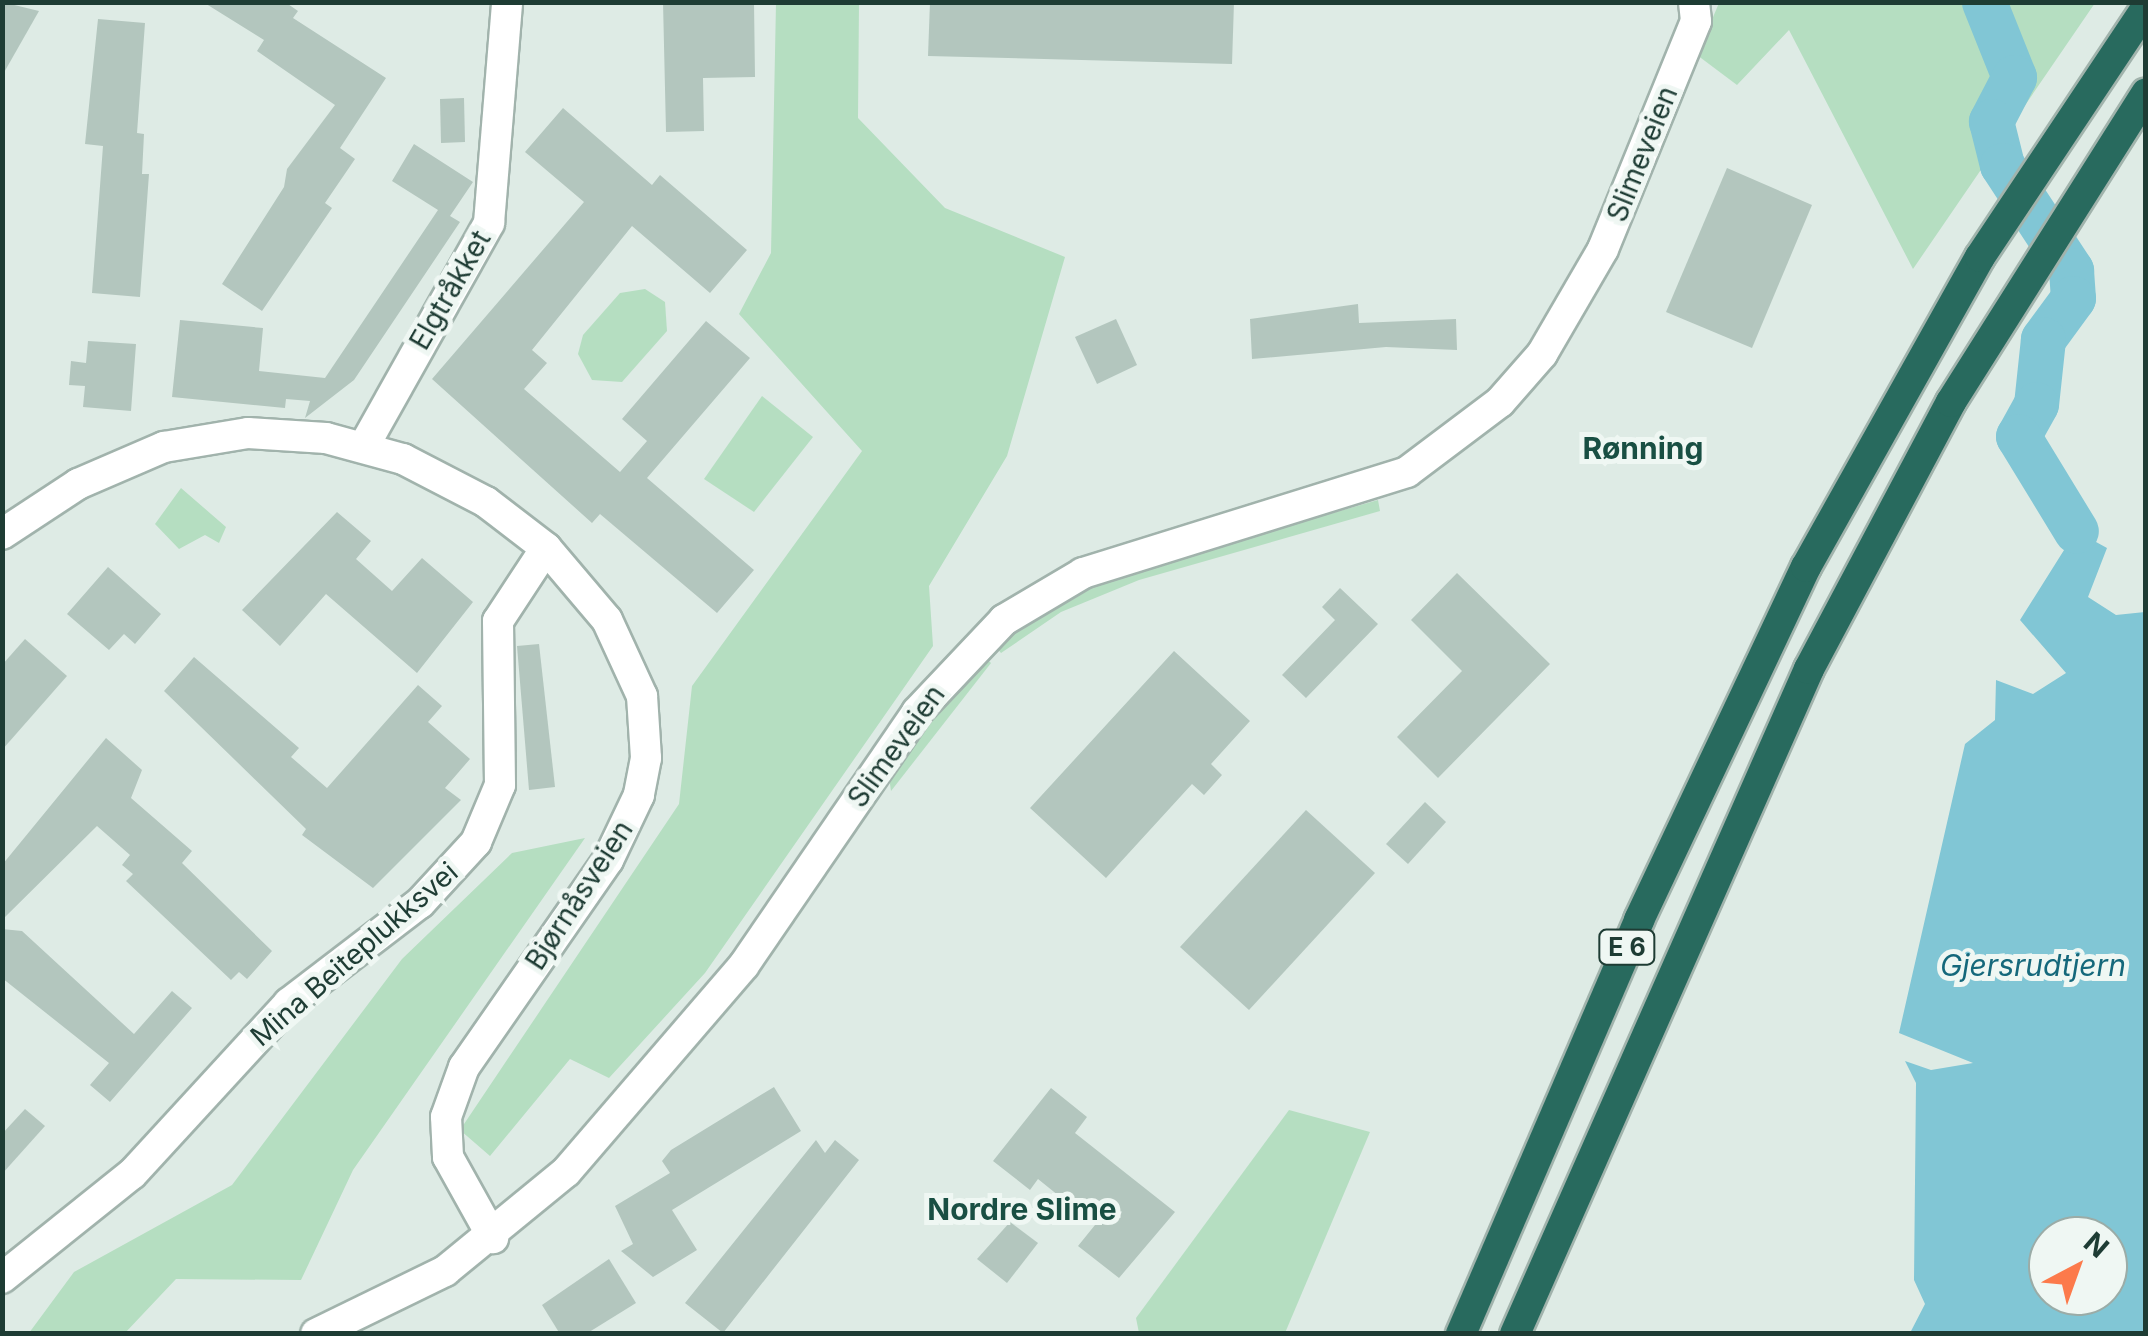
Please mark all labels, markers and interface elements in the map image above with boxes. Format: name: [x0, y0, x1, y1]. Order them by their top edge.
street label: Slimeveien: [1600, 81, 1684, 227]
street label: Elgtråkket: [403, 225, 497, 355]
district label: Rønning: [1583, 430, 1703, 466]
street label: Slimeveien: [840, 678, 952, 814]
street label: Bjørnåsveien: [518, 814, 640, 976]
street label: Mina Beiteplukksvei: [244, 855, 464, 1053]
road number: E 6: [1597, 927, 1657, 967]
water label: Gjersrudtjern: [1940, 947, 2126, 983]
district label: Nordre Slime: [927, 1191, 1117, 1227]
north arrow: [2028, 1216, 2128, 1316]
text: N: [2077, 1225, 2116, 1265]

